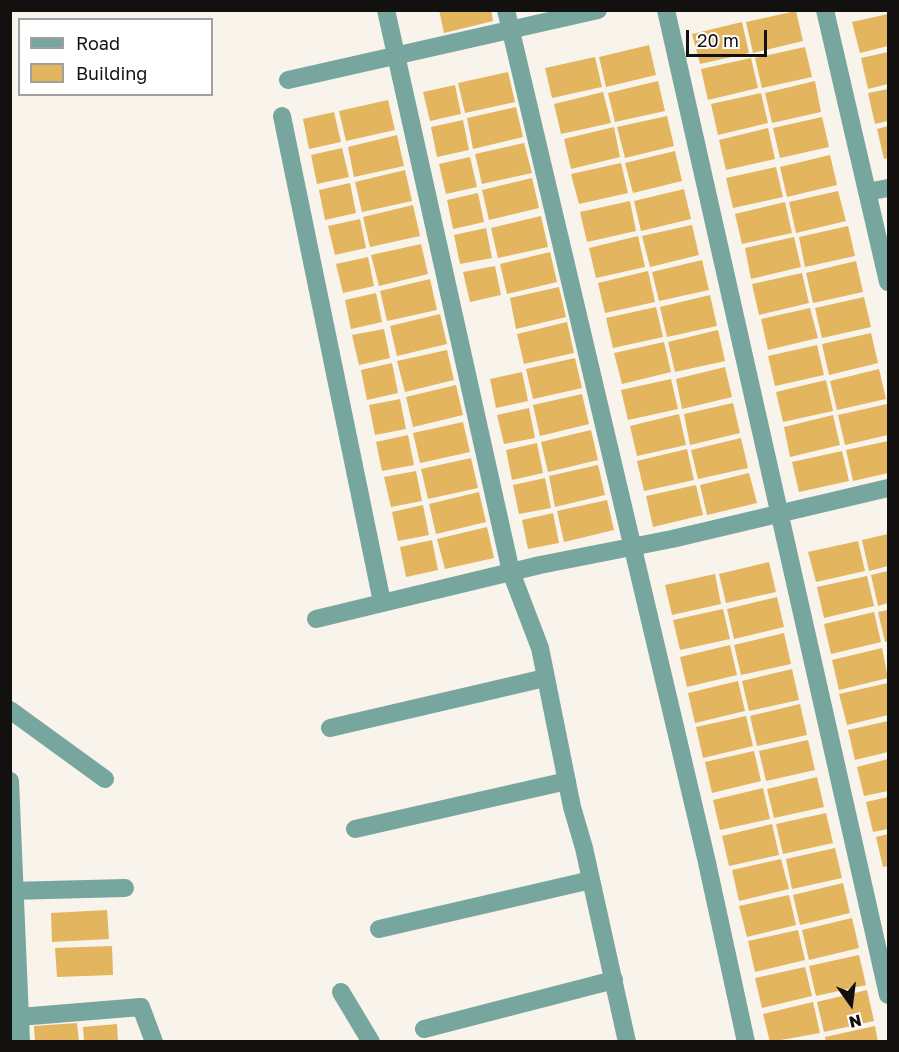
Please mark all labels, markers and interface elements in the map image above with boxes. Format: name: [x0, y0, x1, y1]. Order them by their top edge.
legend: [18, 18, 213, 96]
scale bar: [689, 18, 770, 56]
text: 20 m: [697, 29, 739, 51]
text: Road: [76, 32, 120, 54]
text: Building: [76, 62, 147, 84]
north arrow: [821, 974, 881, 1034]
text: N: [847, 1010, 864, 1033]

